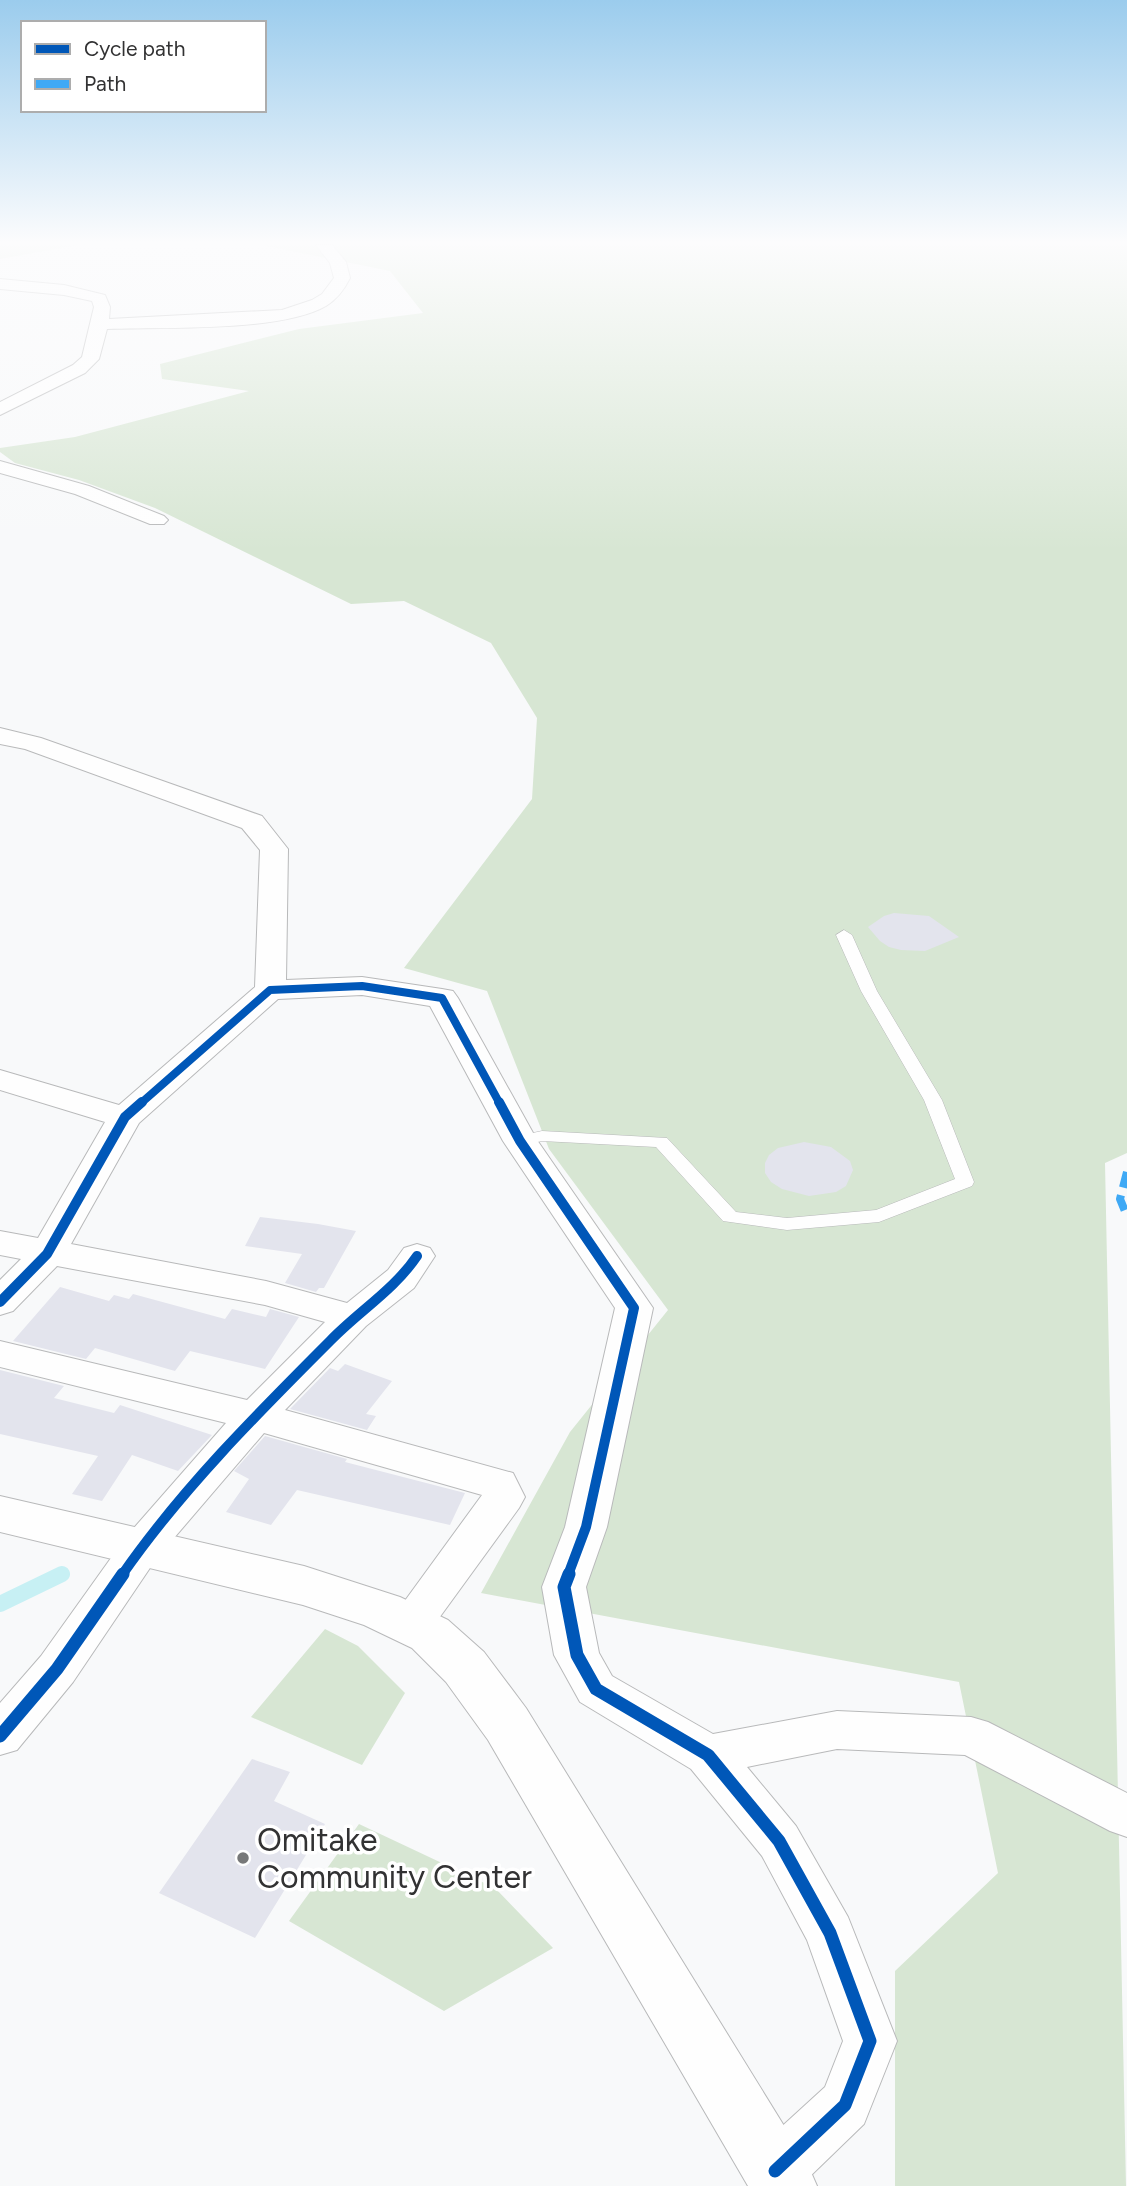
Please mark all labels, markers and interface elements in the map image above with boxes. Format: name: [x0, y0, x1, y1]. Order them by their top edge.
legend: [21, 21, 266, 112]
text: Cycle path: [84, 36, 185, 61]
text: Path: [84, 71, 126, 96]
place label: Omitake Community Center: [257, 1821, 532, 1896]
marker: Omitake Community Center: [235, 1850, 251, 1866]

